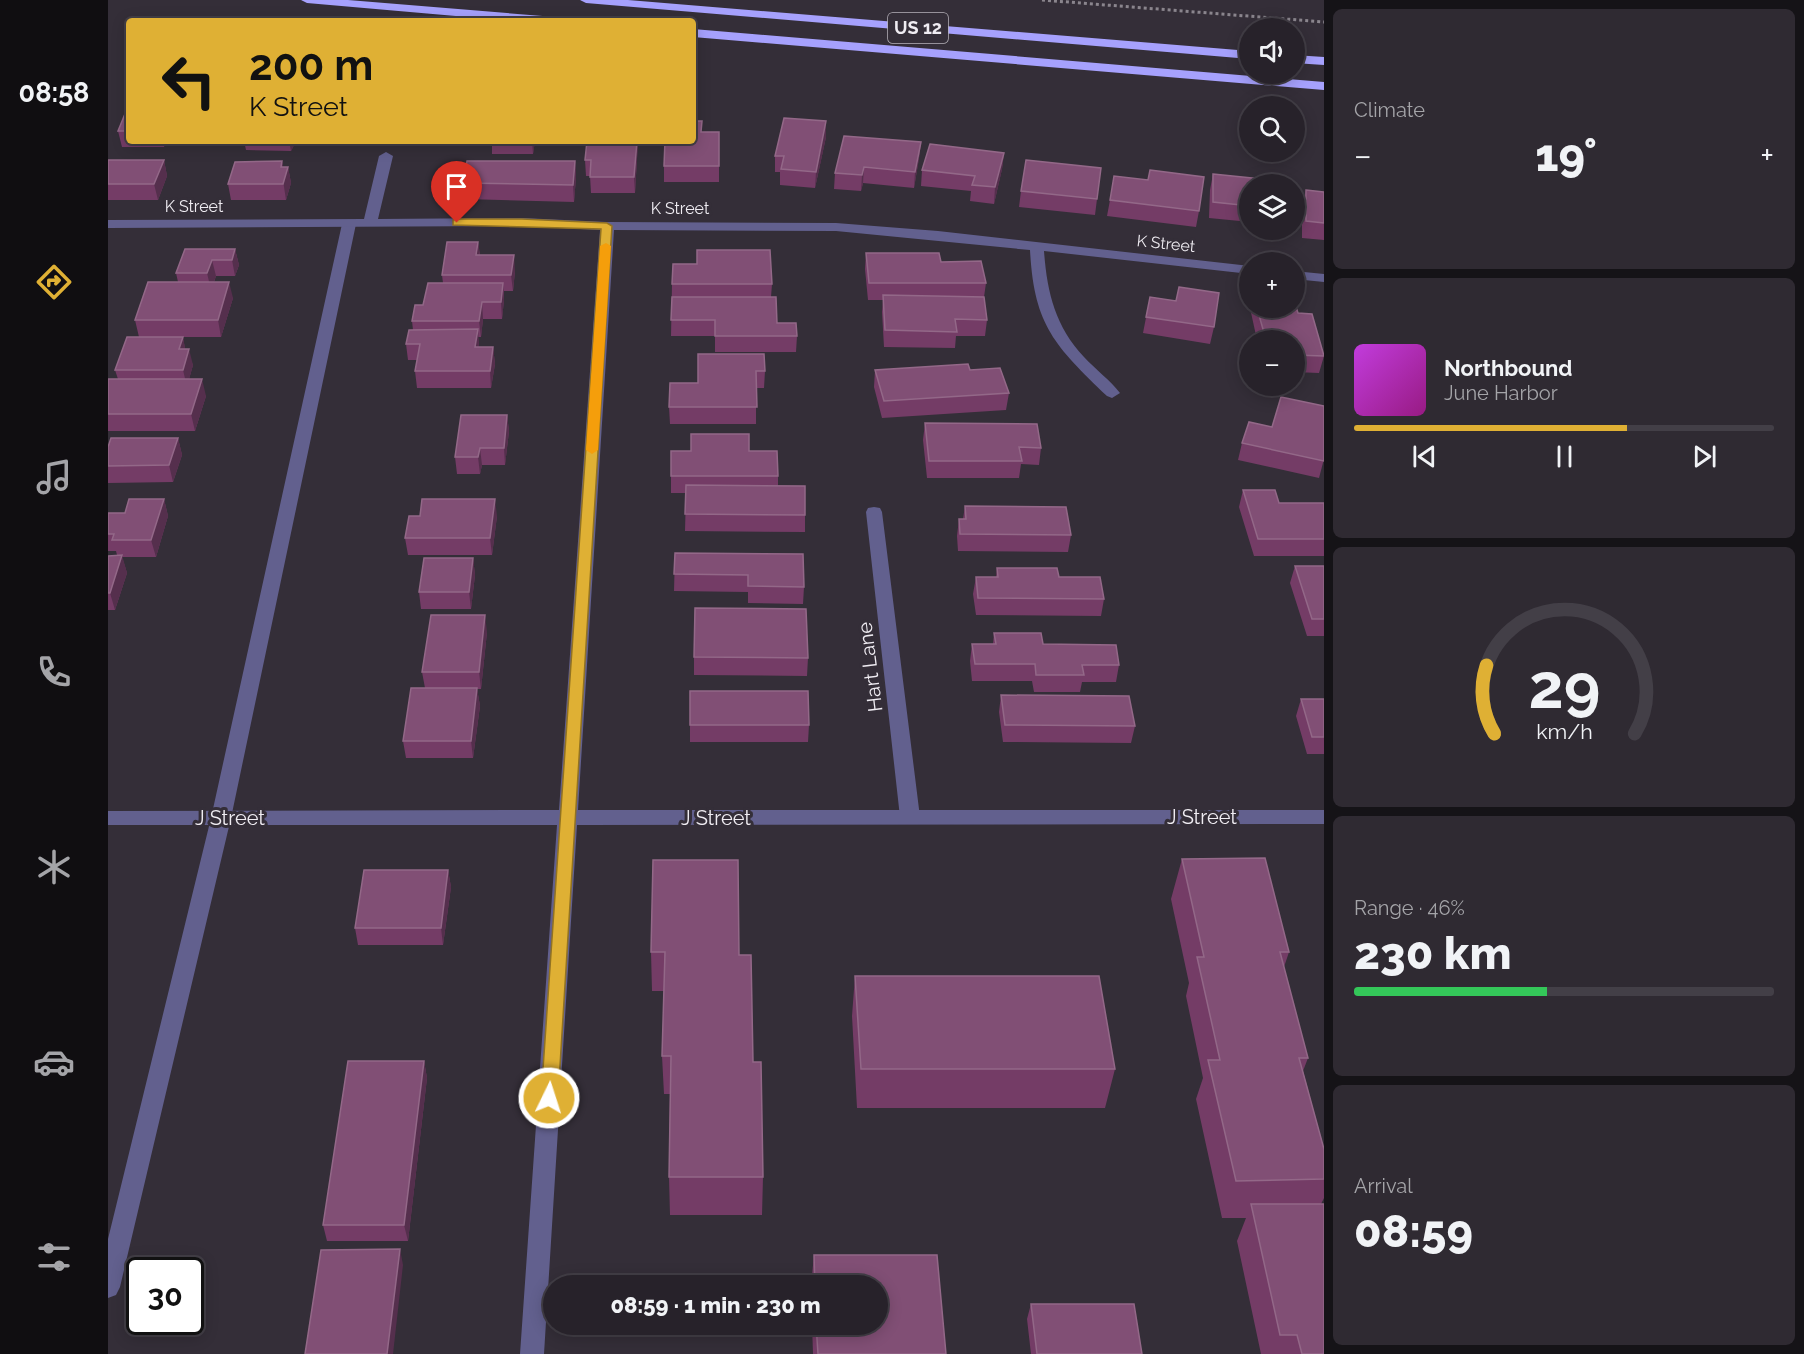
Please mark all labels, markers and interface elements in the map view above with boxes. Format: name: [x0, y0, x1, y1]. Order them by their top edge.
road number: US 12: [888, 13, 948, 43]
map controls: [1239, 18, 1305, 396]
button: sound: [1239, 18, 1305, 84]
text: 200 m: [249, 41, 373, 90]
icon: left: [150, 42, 228, 120]
text: 08:58: [19, 77, 89, 108]
text: K Street: [249, 91, 348, 122]
button: search: [1239, 96, 1305, 162]
text: Climate: [1354, 98, 1425, 122]
text: 19°: [1535, 129, 1597, 182]
text: −: [1354, 136, 1372, 175]
text: +: [1760, 136, 1774, 175]
pin: [431, 161, 482, 223]
icon: arrive: [440, 170, 473, 203]
button: layers: [1239, 174, 1305, 240]
street label: K Street: [165, 197, 224, 216]
street label: K Street: [651, 199, 710, 218]
street label: K Street: [1136, 231, 1197, 256]
button: +: [1239, 252, 1305, 318]
icon: directions: [33, 261, 75, 303]
button: −: [1239, 330, 1305, 396]
text: Northbound: [1444, 355, 1573, 381]
text: June Harbor: [1444, 381, 1558, 405]
icon: previous: [1408, 440, 1441, 473]
icon: pause: [1548, 440, 1581, 473]
icon: next: [1688, 440, 1721, 473]
icon: music: [33, 456, 75, 498]
street label: Hart Lane: [853, 620, 887, 713]
text: 29: [1528, 649, 1600, 723]
icon: phone: [33, 651, 75, 693]
text: km/h: [1536, 719, 1592, 744]
street label: J Street: [1167, 805, 1237, 829]
street label: J Street: [195, 806, 265, 830]
street label: J Street: [681, 806, 751, 830]
icon: climate: [33, 846, 75, 888]
text: Range · 46%: [1354, 896, 1465, 920]
text: 230 km: [1354, 927, 1512, 980]
icon: car: [33, 1041, 75, 1083]
position arrow: [517, 1066, 581, 1130]
text: Arrival: [1354, 1174, 1413, 1198]
text: 08:59: [1354, 1205, 1473, 1258]
icon: filters: [33, 1236, 75, 1278]
speed limit sign: 30: [126, 1257, 204, 1335]
text: 08:59 · 1 min · 230 m: [610, 1292, 821, 1318]

